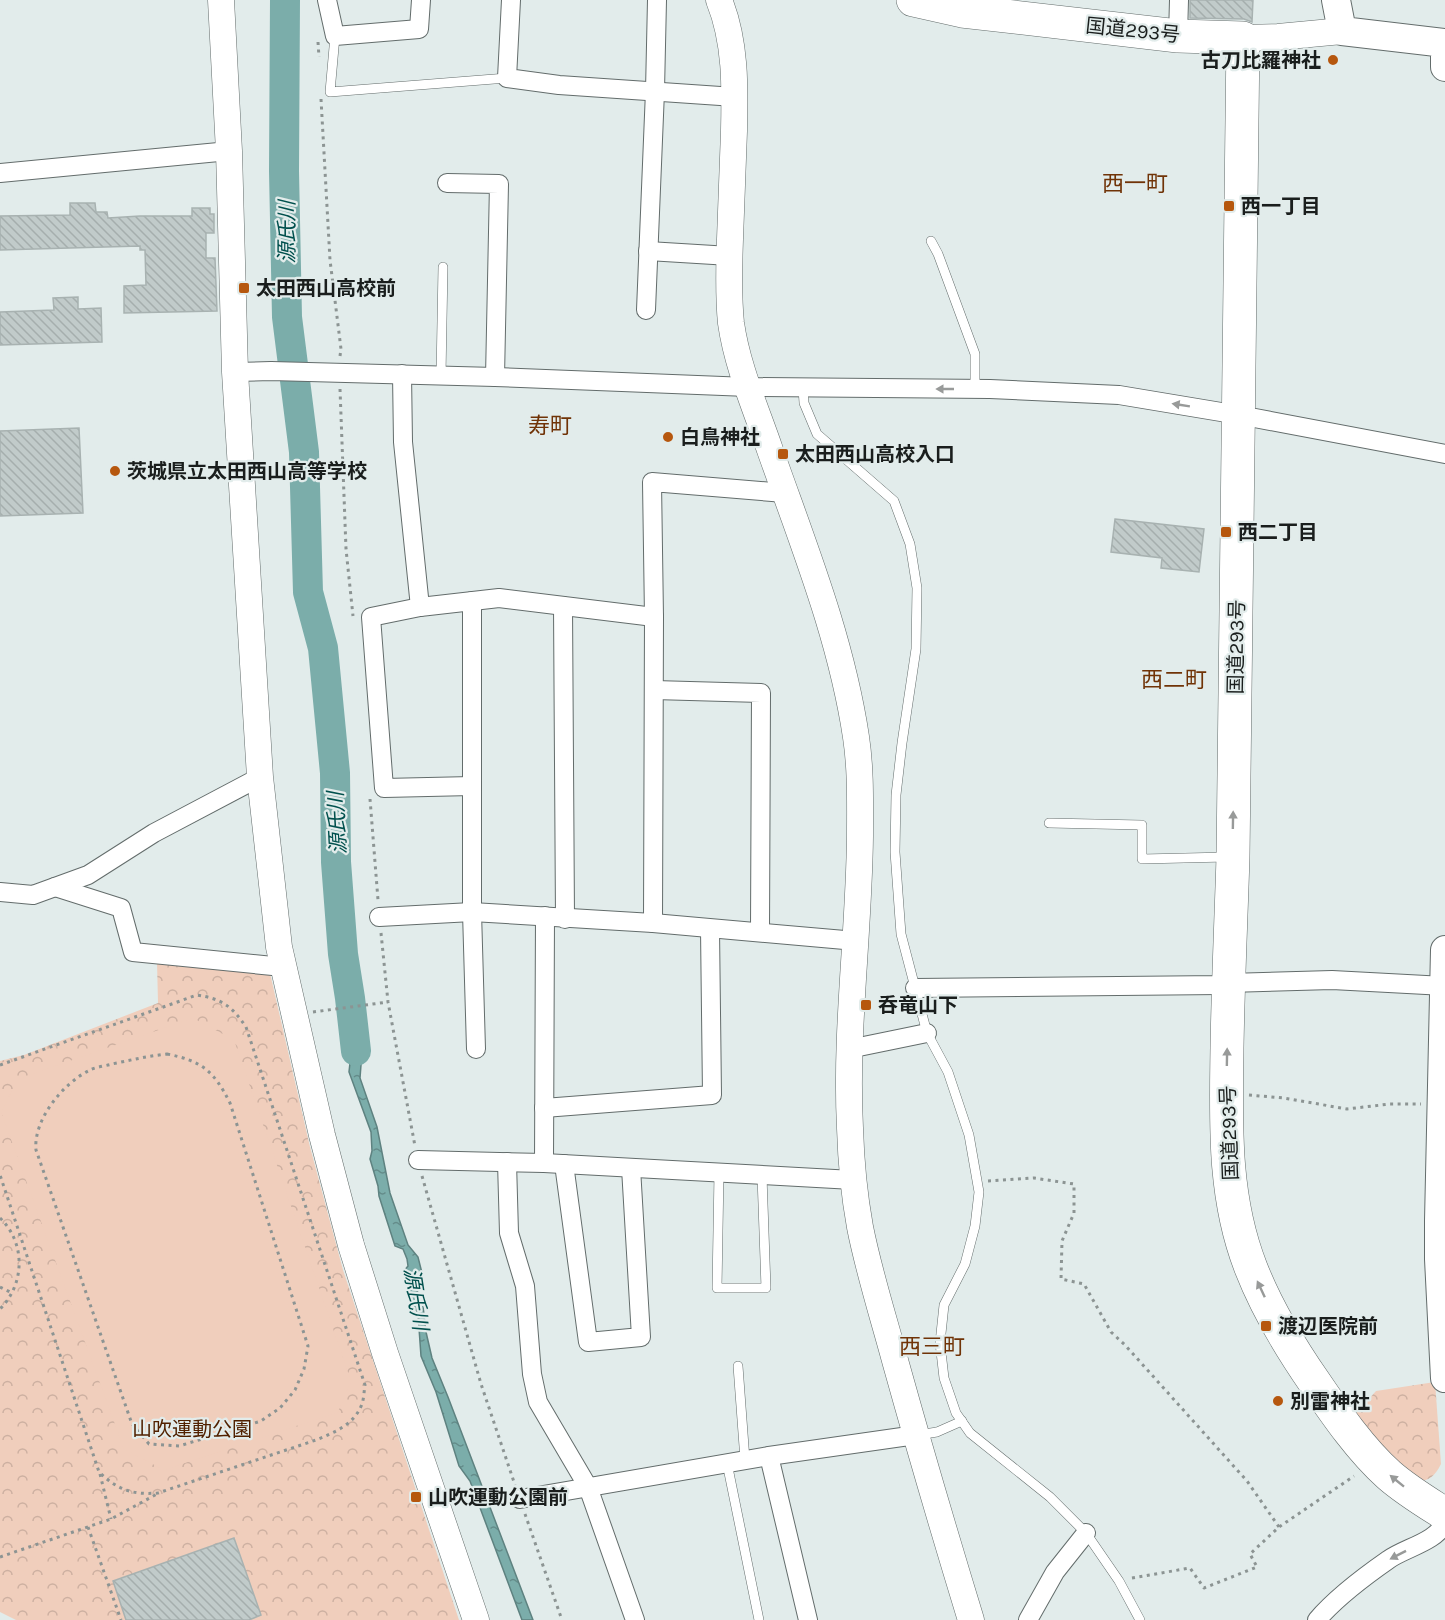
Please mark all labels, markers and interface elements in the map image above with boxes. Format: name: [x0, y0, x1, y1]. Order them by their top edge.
street label: 国道293号: [1085, 14, 1181, 47]
place label: 古刀比羅神社: [1201, 49, 1321, 72]
marker: 古刀比羅神社: [1326, 53, 1340, 67]
district label: 西一町: [1102, 171, 1168, 197]
place label: 西一丁目: [1241, 195, 1321, 218]
water label: 源氏川: [275, 199, 299, 264]
marker: 西一丁目: [1222, 199, 1236, 213]
place label: 太田西山高校前: [256, 277, 396, 300]
marker: 太田西山高校前: [237, 281, 251, 295]
one-way arrow: [936, 384, 955, 394]
one-way arrow: [1172, 401, 1191, 410]
district label: 寿町: [528, 413, 572, 439]
place label: 白鳥神社: [680, 426, 760, 449]
marker: 白鳥神社: [661, 430, 675, 444]
place label: 太田西山高校入口: [795, 443, 955, 466]
marker: 太田西山高校入口: [776, 447, 790, 461]
place label: 茨城県立太田西山高等学校: [127, 460, 367, 483]
marker: 茨城県立太田西山高等学校: [108, 464, 122, 478]
place label: 西二丁目: [1238, 521, 1318, 544]
marker: 西二丁目: [1219, 525, 1233, 539]
street label: 国道293号: [1224, 599, 1249, 695]
district label: 西二町: [1141, 667, 1207, 693]
water label: 源氏川: [323, 789, 351, 855]
one-way arrow: [1228, 811, 1238, 830]
place label: 呑竜山下: [878, 994, 958, 1017]
marker: 呑竜山下: [859, 998, 873, 1012]
one-way arrow: [1222, 1048, 1232, 1067]
street label: 国道293号: [1216, 1085, 1243, 1181]
water label: 源氏川: [399, 1266, 433, 1334]
one-way arrow: [1256, 1281, 1265, 1298]
place label: 渡辺医院前: [1278, 1315, 1378, 1338]
marker: 渡辺医院前: [1259, 1319, 1273, 1333]
district label: 西三町: [899, 1334, 965, 1360]
place label: 別雷神社: [1290, 1390, 1370, 1413]
marker: 別雷神社: [1271, 1394, 1285, 1408]
park label: 山吹運動公園: [132, 1418, 252, 1441]
one-way arrow: [1390, 1475, 1405, 1488]
place label: 山吹運動公園前: [428, 1486, 568, 1509]
marker: 山吹運動公園前: [409, 1490, 423, 1504]
one-way arrow: [1389, 1550, 1406, 1559]

